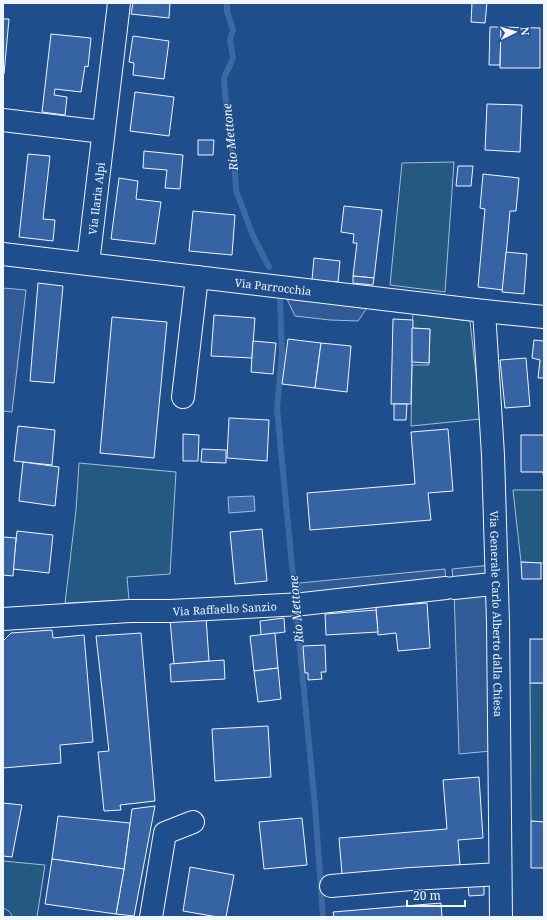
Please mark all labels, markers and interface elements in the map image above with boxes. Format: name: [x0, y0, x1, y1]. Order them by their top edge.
north arrow: [495, 12, 535, 52]
text: N: [518, 26, 533, 36]
water label: Rio Mettone: [218, 102, 242, 173]
street label: Via Ilaria Alpi: [84, 161, 108, 236]
street label: Via Parrocchia: [234, 274, 312, 298]
street label: Via Generale Carlo Alberto dalla Chiesa: [487, 510, 506, 717]
water label: Rio Mettone: [285, 574, 308, 644]
street label: Via Raffaello Sanzio: [172, 598, 277, 618]
scale bar: [407, 882, 465, 908]
text: 20 m: [413, 887, 441, 904]

